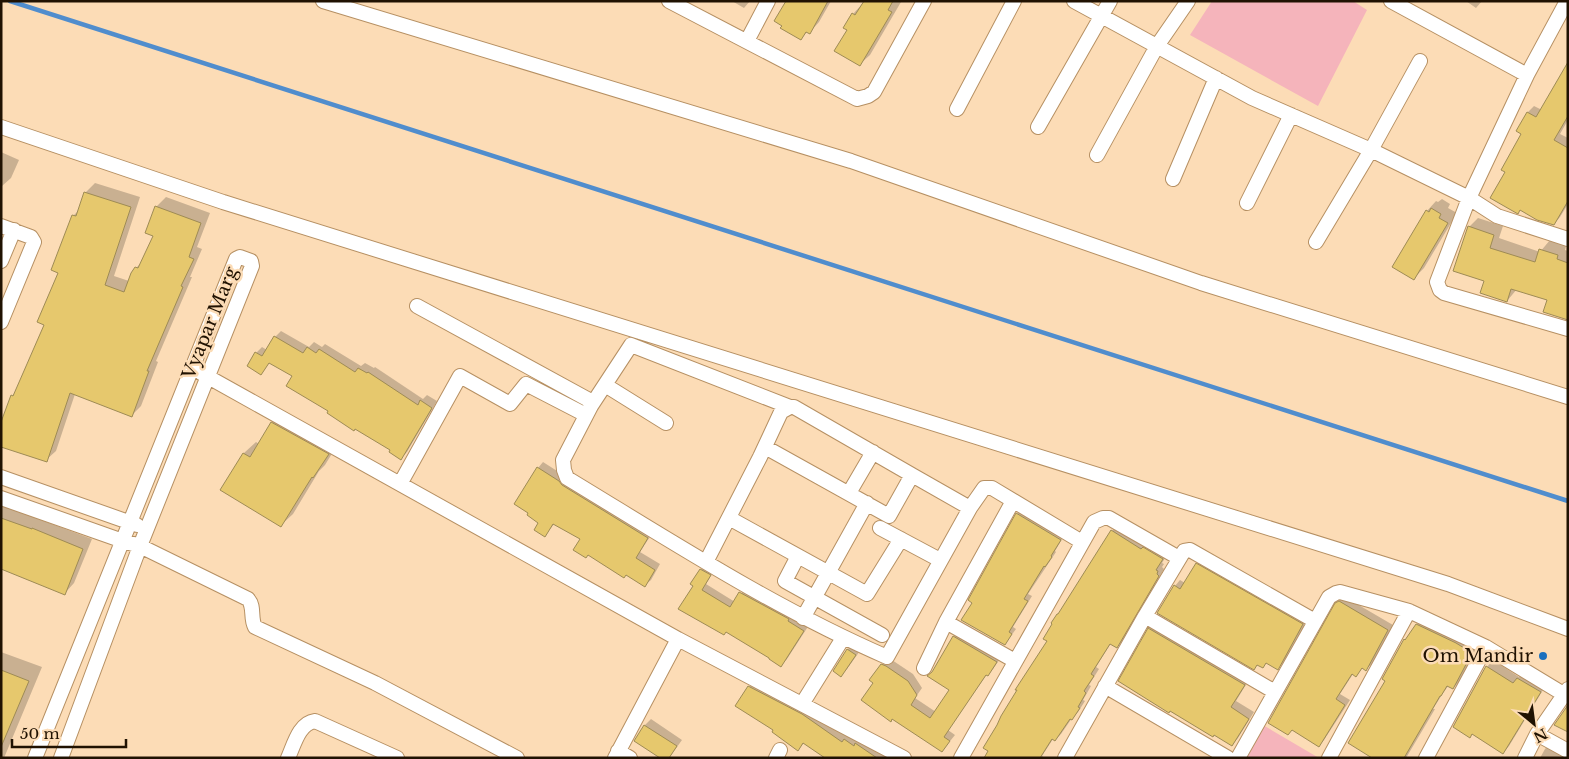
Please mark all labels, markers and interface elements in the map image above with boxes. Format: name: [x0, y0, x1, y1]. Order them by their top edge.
street label: Vyapar Marg: [177, 263, 243, 383]
place label: Om Mandir: [1423, 645, 1533, 667]
marker: Om Mandir: [1537, 650, 1549, 662]
north arrow: [1509, 699, 1559, 749]
scale bar: [12, 716, 126, 748]
text: 50 m: [20, 724, 60, 743]
text: N: [1530, 724, 1550, 746]

